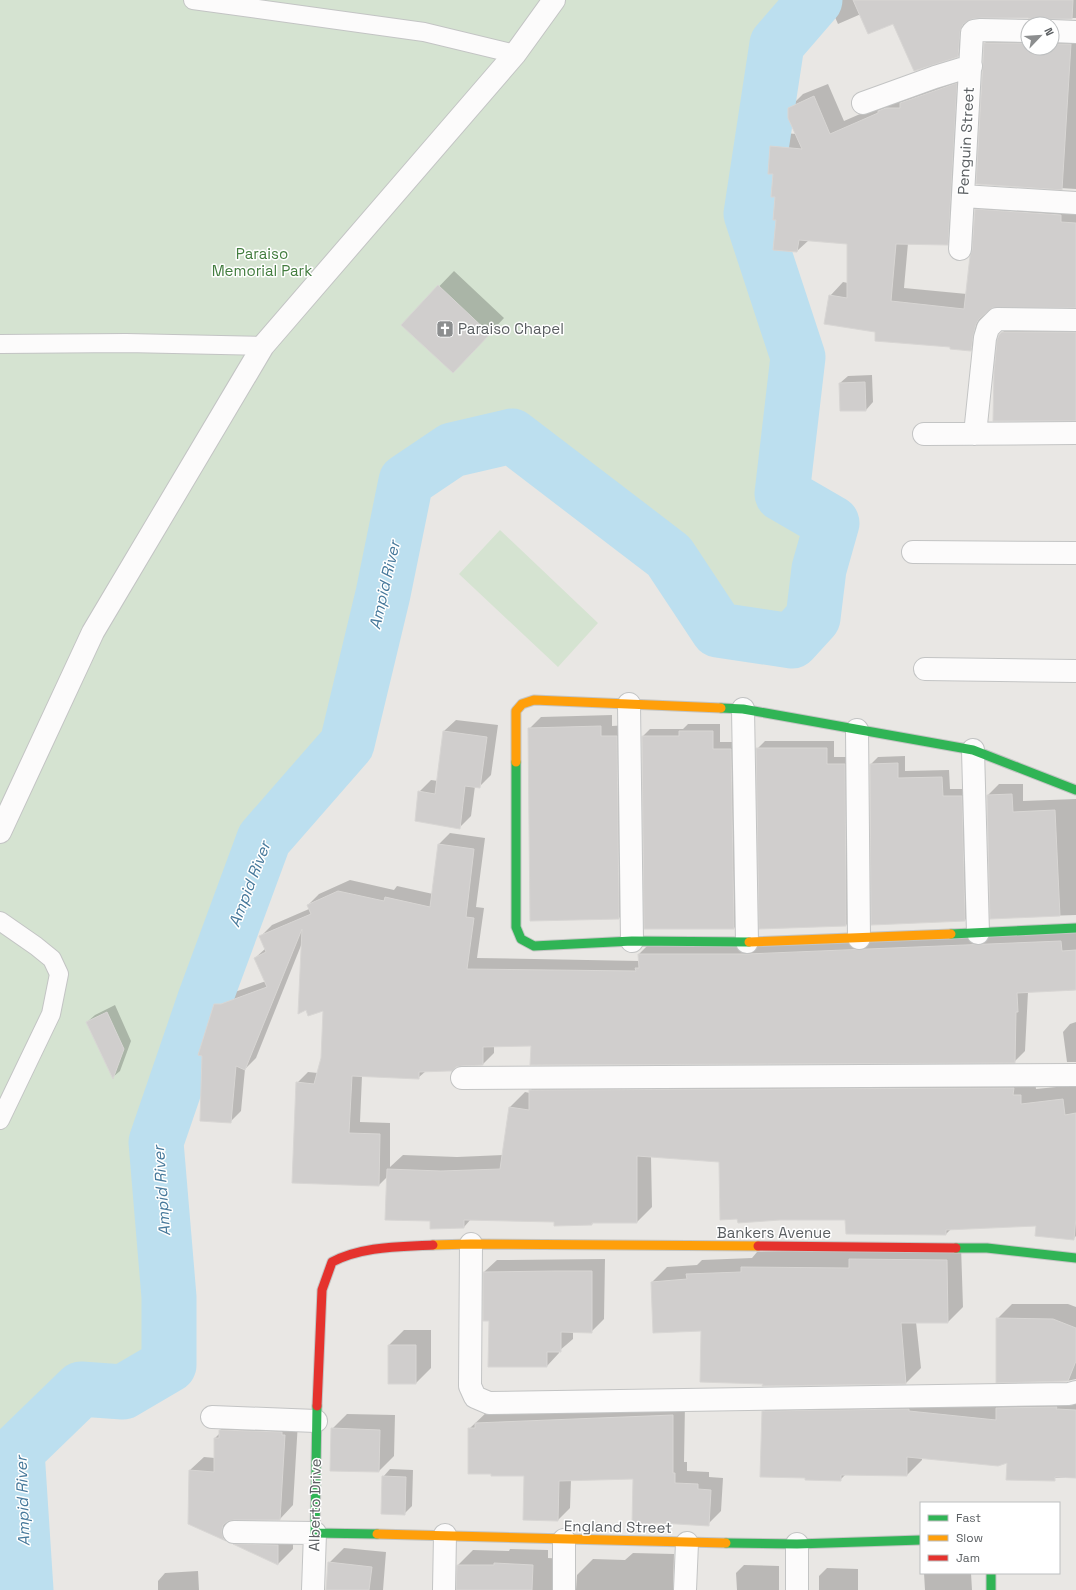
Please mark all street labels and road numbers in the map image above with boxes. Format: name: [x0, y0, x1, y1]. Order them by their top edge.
street label: Penguin Street: [953, 86, 978, 196]
street label: Bankers Avenue: [717, 1223, 831, 1242]
street label: Alberto Drive: [304, 1458, 325, 1552]
street label: England Street: [564, 1516, 672, 1537]

